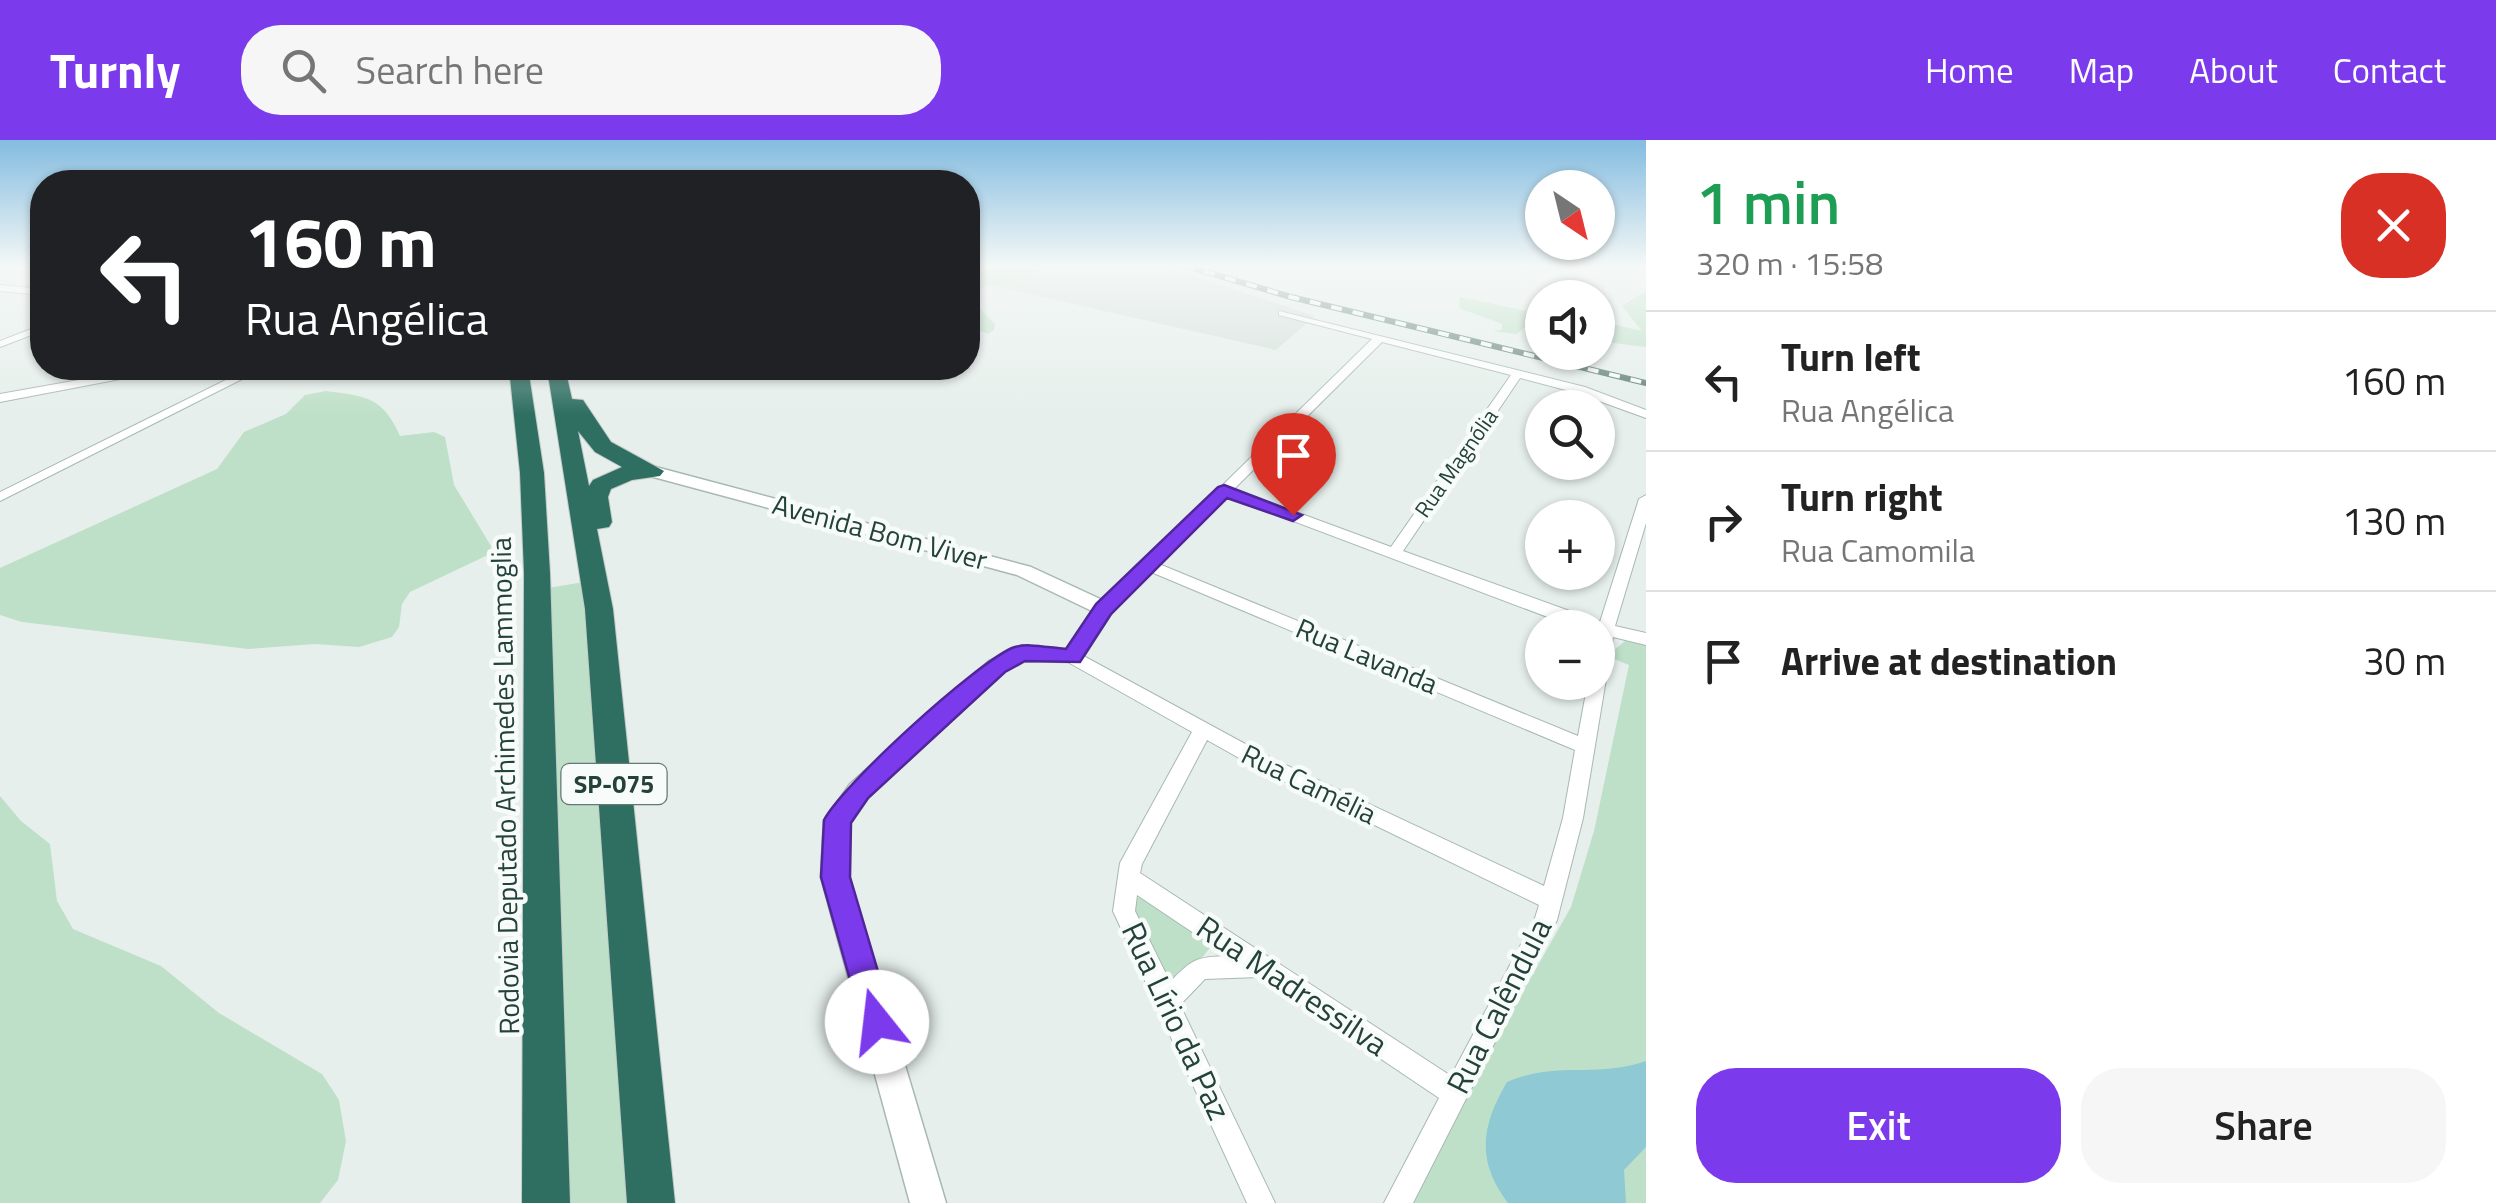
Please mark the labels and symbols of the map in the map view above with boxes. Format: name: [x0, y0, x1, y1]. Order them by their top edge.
north arrow: [1525, 170, 1615, 260]
street label: Rua Magnólia: [1406, 402, 1506, 524]
pin: [1251, 413, 1336, 516]
street label: Avenida Bom Viver: [768, 482, 993, 581]
street label: Rodovia Deputado Archimedes Lammoglia: [479, 537, 530, 1035]
street label: Rua Lavanda: [1289, 606, 1445, 705]
street label: Rua Camélia: [1234, 732, 1384, 835]
road number: SP-075: [562, 764, 666, 804]
street label: Rua Madressilva: [1187, 903, 1398, 1067]
street label: Rua Calêndula: [1433, 909, 1563, 1102]
street label: Rua Lírio da Paz: [1110, 914, 1244, 1127]
position arrow: [825, 970, 929, 1074]

